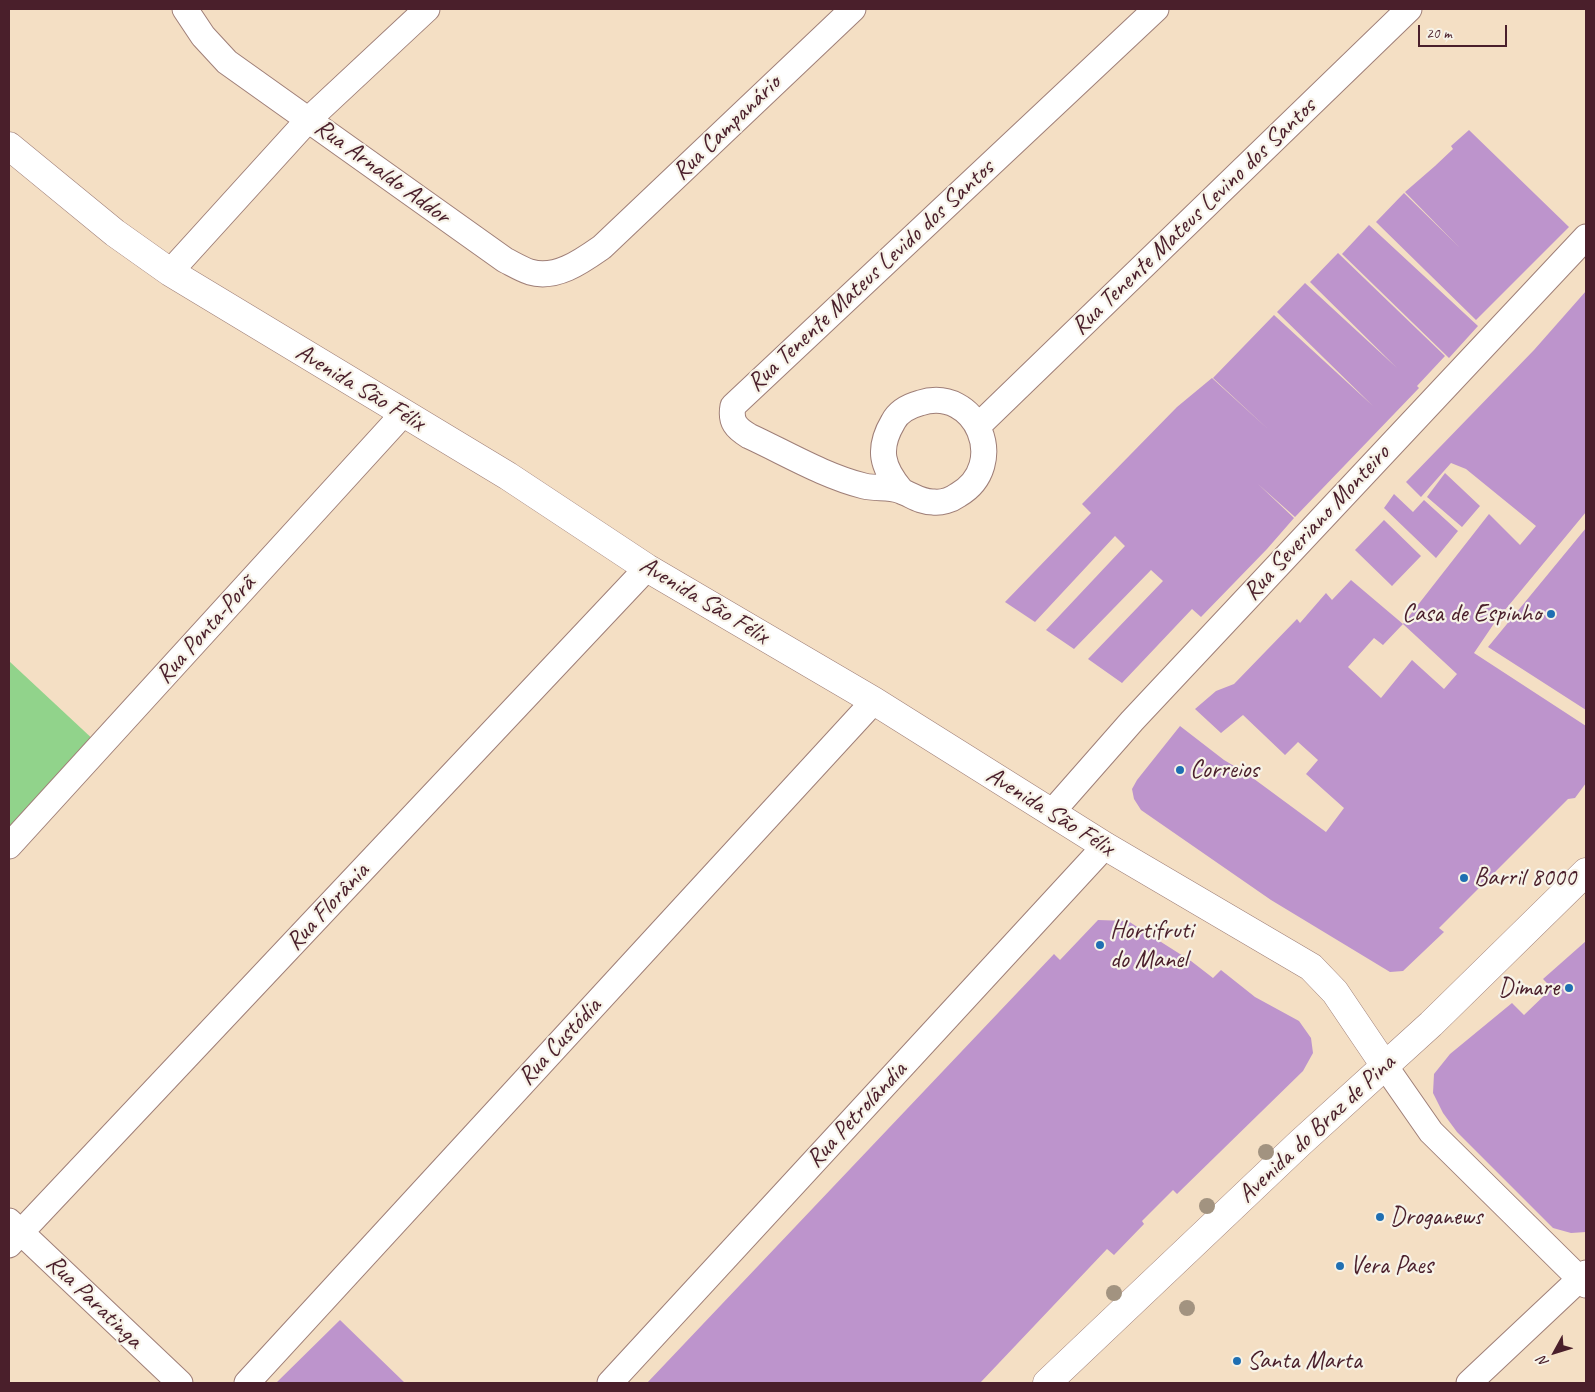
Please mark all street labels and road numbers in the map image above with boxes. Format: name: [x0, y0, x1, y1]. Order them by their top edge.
street label: Rua Campanário: [667, 69, 787, 187]
street label: Rua Tenente Mateus Levino dos Santos: [1065, 92, 1323, 342]
street label: Rua Arnaldo Addor: [308, 113, 456, 231]
street label: Rua Tenente Mateus Levido dos Santos: [741, 154, 1001, 398]
street label: Avenida São Félix: [290, 338, 430, 438]
street label: Rua Severiano Monteiro: [1237, 439, 1397, 607]
street label: Avenida São Félix: [634, 551, 774, 651]
street label: Rua Ponta-Porã: [150, 570, 262, 690]
street label: Avenida São Félix: [980, 761, 1120, 863]
street label: Rua Florânia: [280, 857, 376, 957]
street label: Rua Custódia: [512, 992, 608, 1092]
street label: Avenida do Braz de Pina: [1232, 1048, 1402, 1210]
street label: Rua Petrolândia: [800, 1056, 914, 1174]
street label: Rua Paratinga: [40, 1249, 148, 1355]

